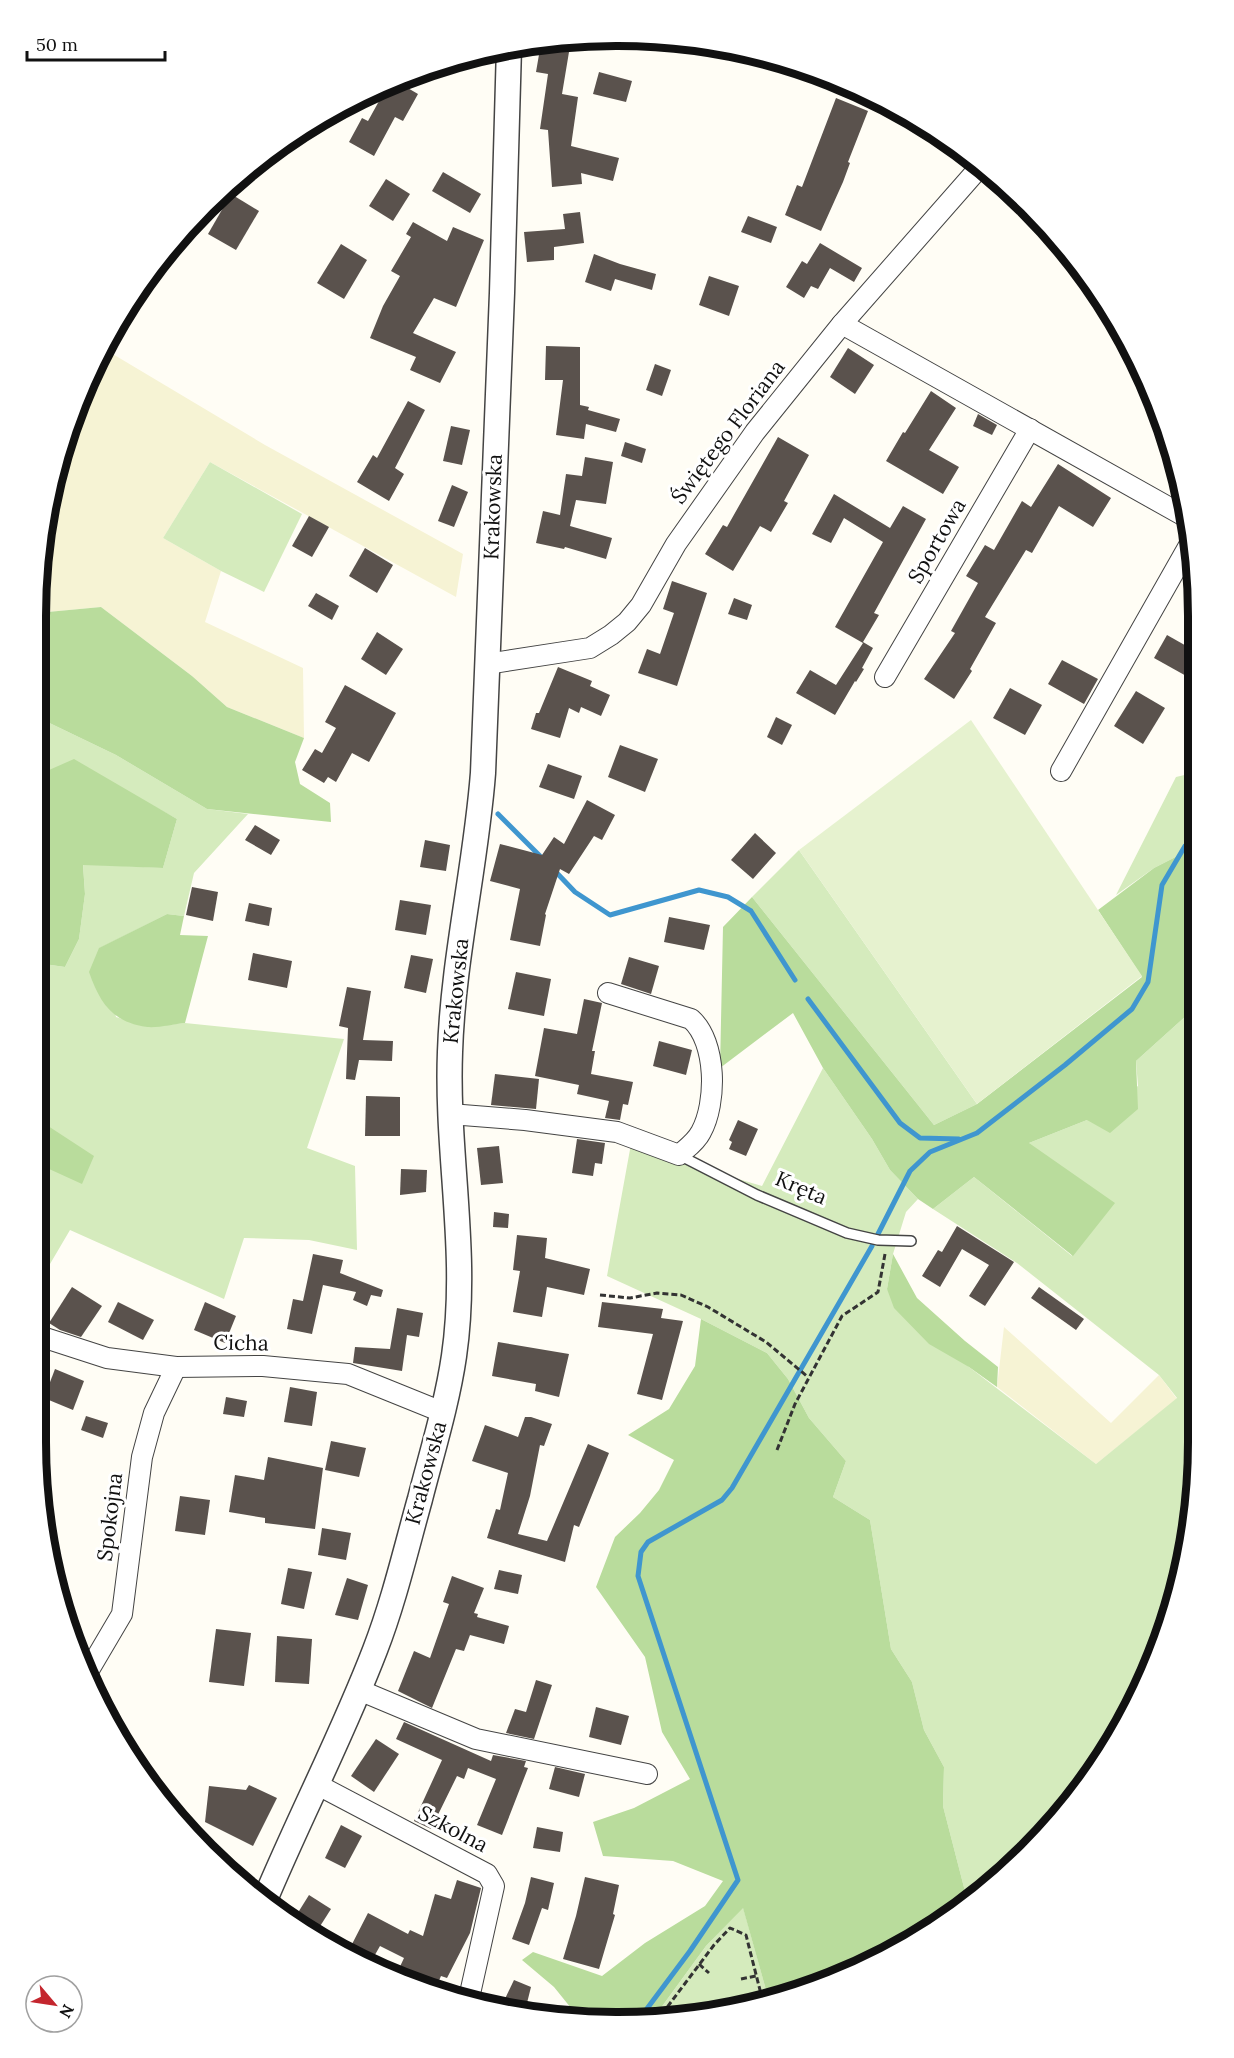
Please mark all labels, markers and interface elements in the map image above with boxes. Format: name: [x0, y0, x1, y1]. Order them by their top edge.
scale bar: [27, 24, 165, 62]
text: 50 m: [36, 33, 78, 56]
street label: Świętego Floriana: [665, 354, 791, 509]
street label: Krakowska: [477, 453, 508, 560]
street label: Sportowa: [902, 493, 972, 588]
street label: Krakowska: [437, 937, 474, 1045]
street label: Kręta: [771, 1165, 831, 1210]
street label: Cicha: [213, 1329, 269, 1356]
street label: Krakowska: [399, 1418, 452, 1528]
street label: Spokojna: [91, 1471, 128, 1563]
street label: Szkolna: [414, 1799, 493, 1858]
north arrow: [24, 1974, 84, 2034]
text: N: [55, 2001, 79, 2022]

